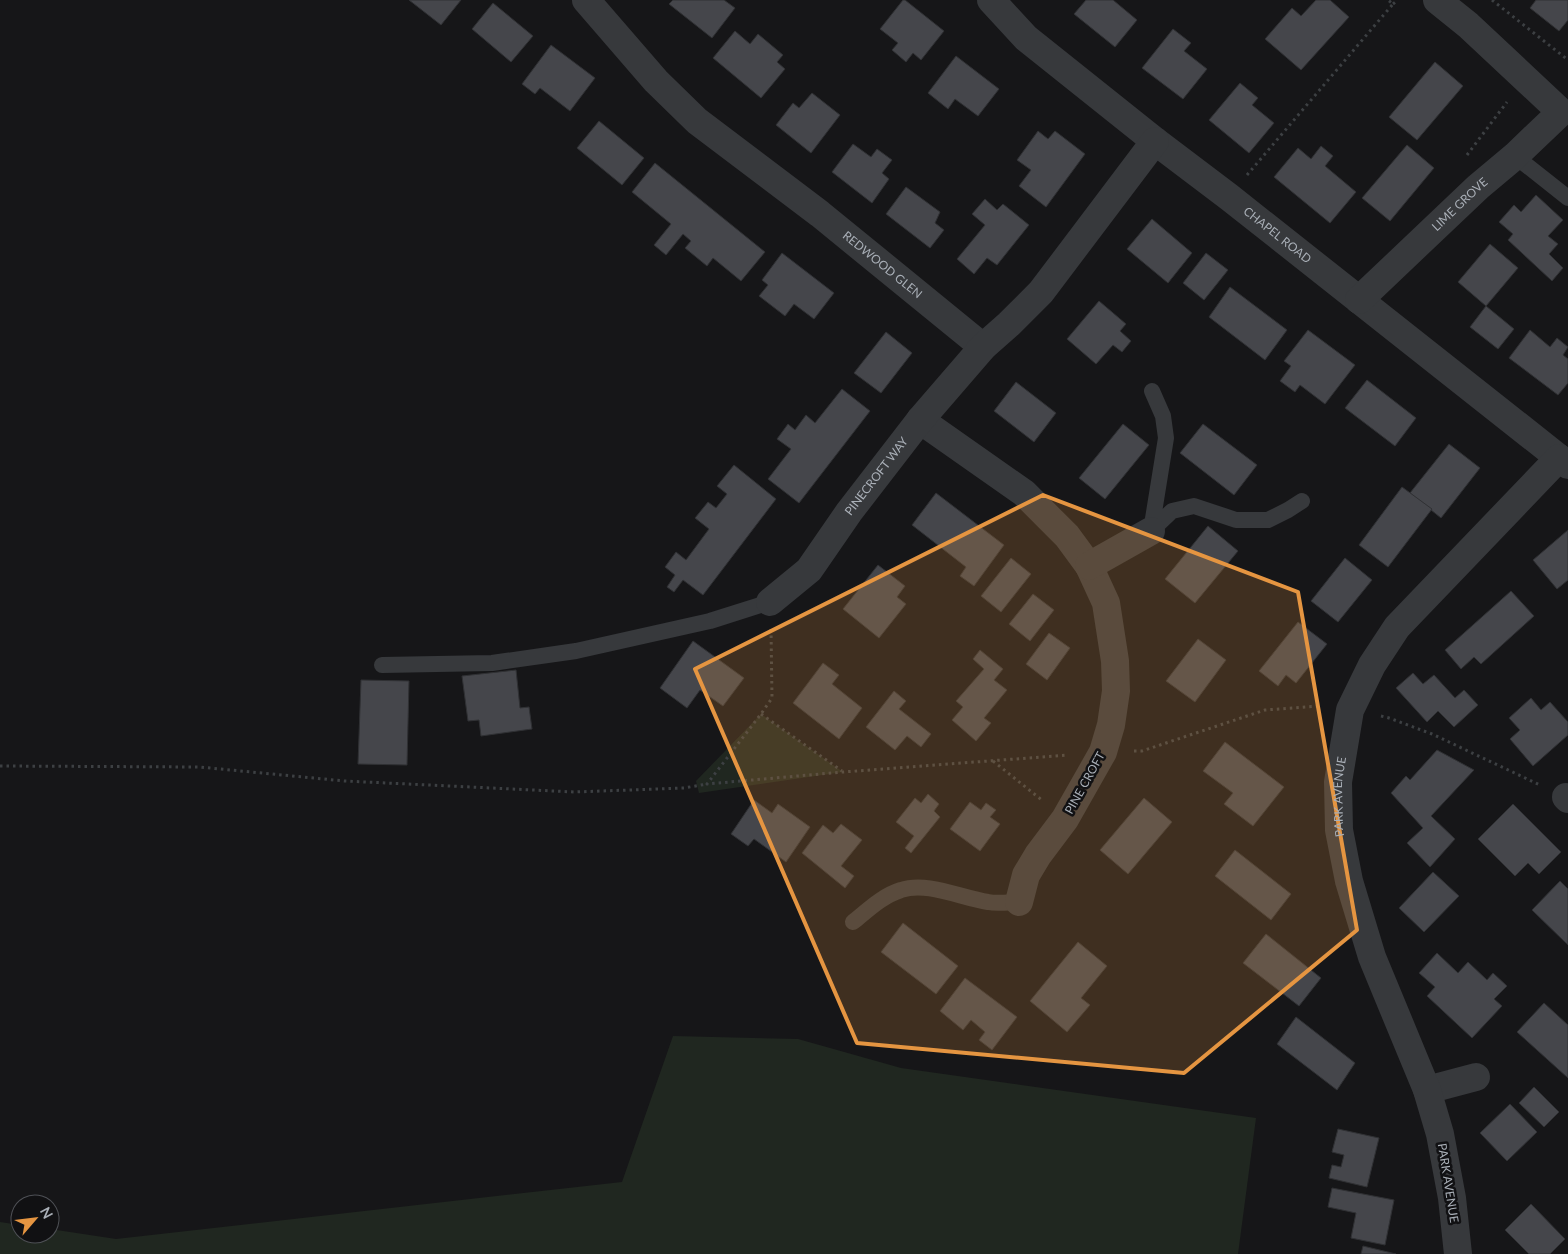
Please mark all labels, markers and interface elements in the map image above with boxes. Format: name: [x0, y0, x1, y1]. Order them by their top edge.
street label: LIME GROVE: [1428, 174, 1491, 234]
street label: CHAPEL ROAD: [1241, 203, 1315, 266]
street label: REDWOOD GLEN: [840, 228, 925, 301]
street label: PINECROFT WAY: [841, 434, 911, 518]
street label: PINE CROFT: [1061, 749, 1108, 816]
street label: PARK AVENUE: [1330, 755, 1349, 838]
street label: PARK AVENUE: [1435, 1142, 1462, 1224]
north arrow: [10, 1194, 60, 1244]
text: N: [37, 1204, 57, 1221]

